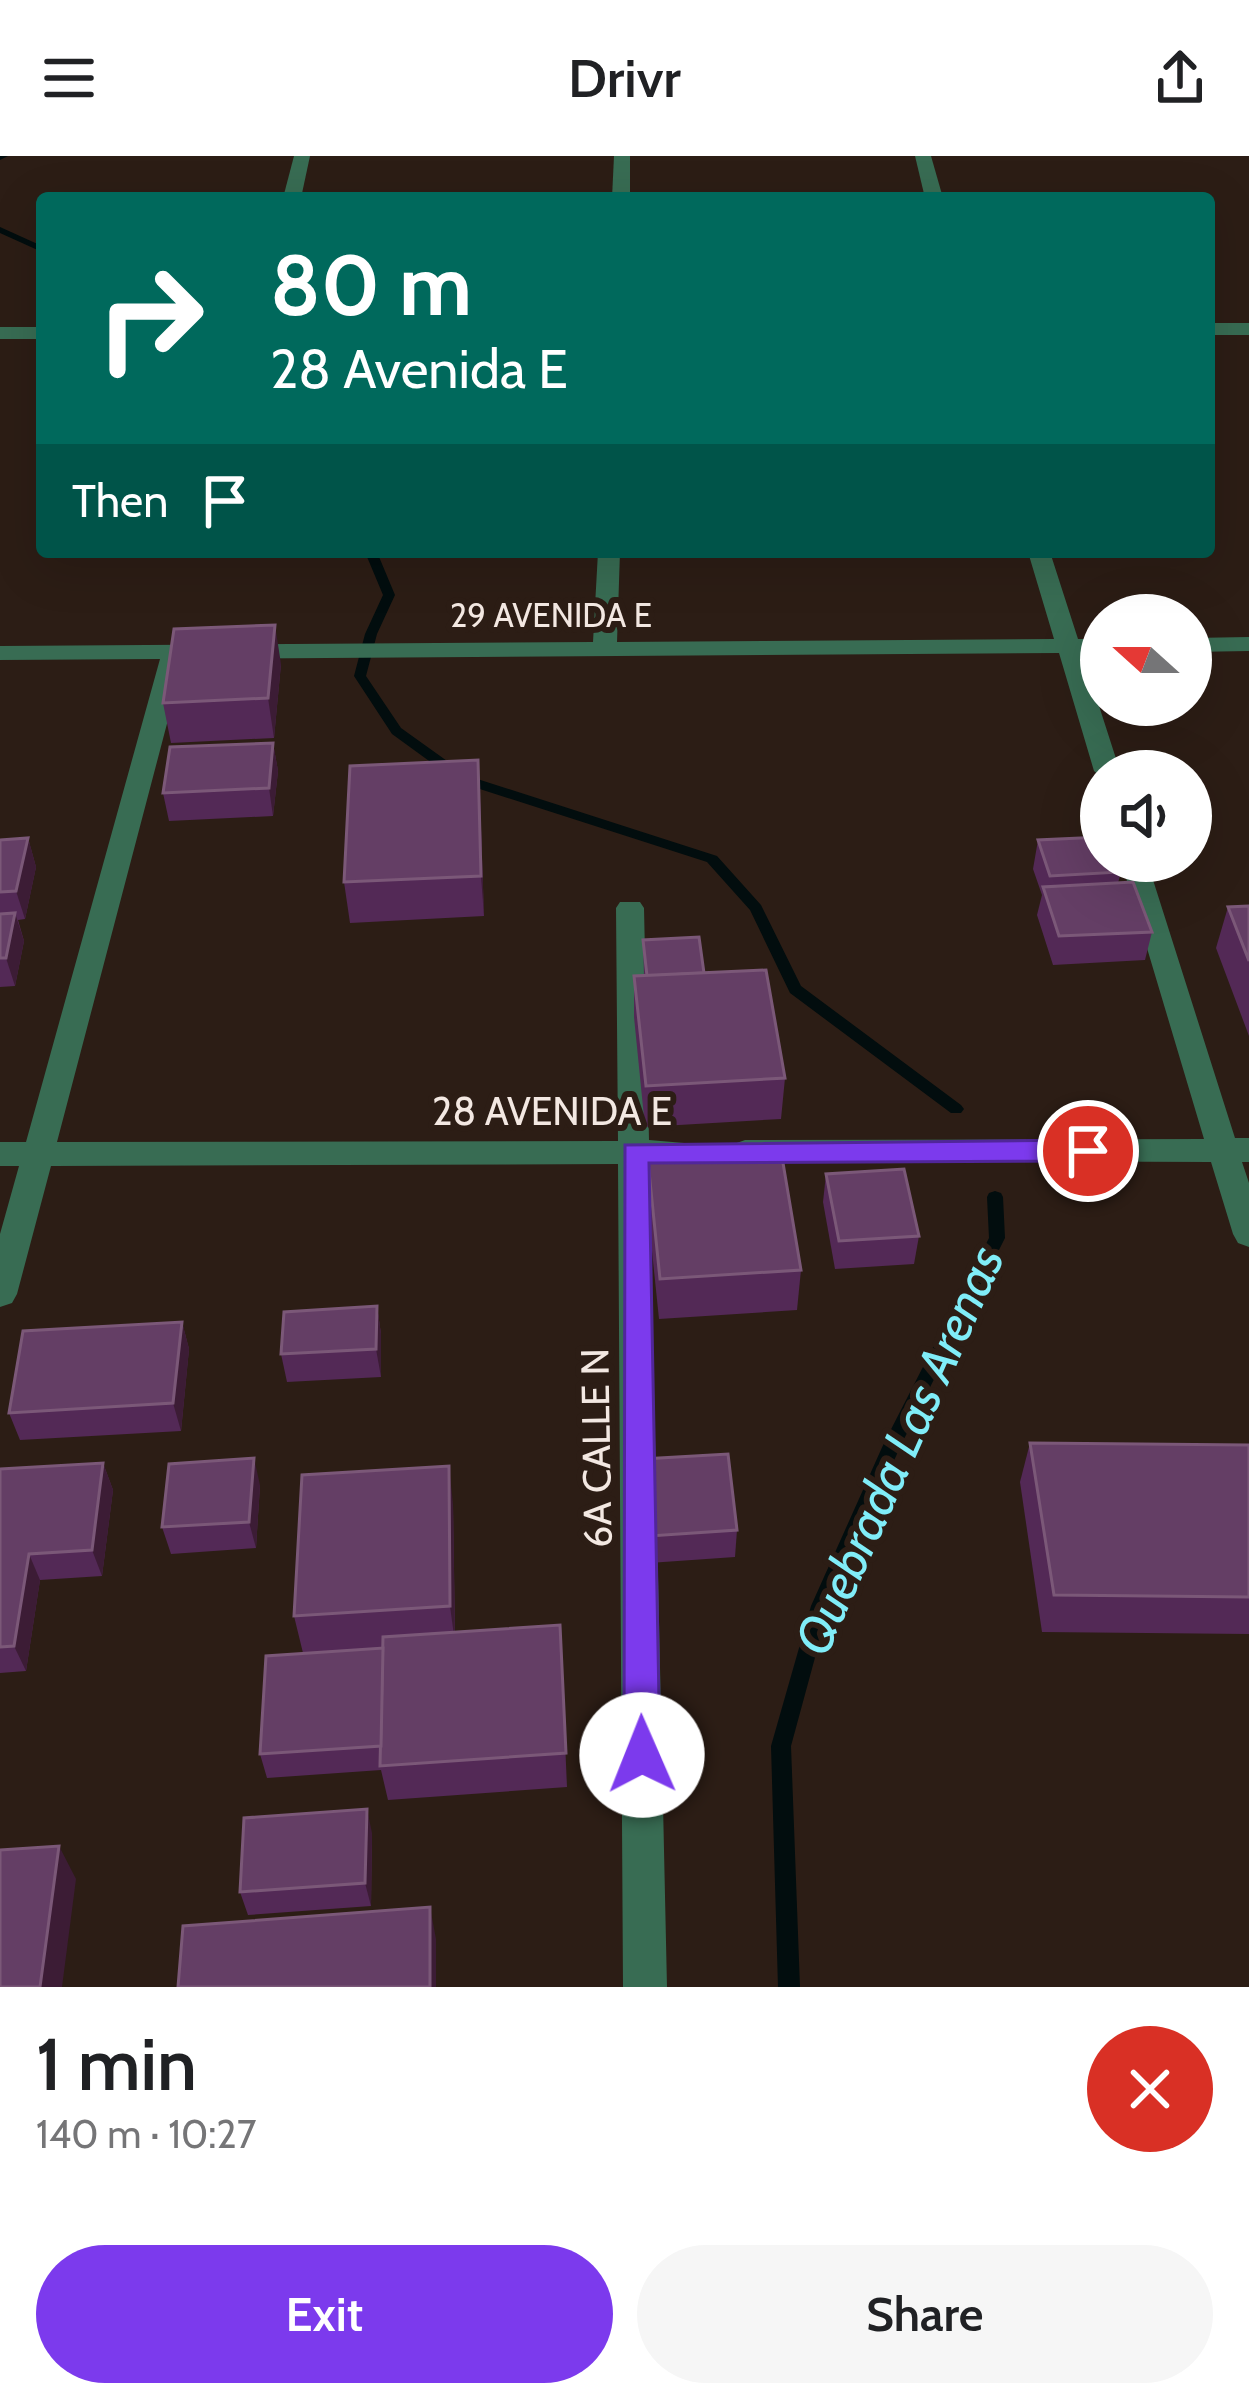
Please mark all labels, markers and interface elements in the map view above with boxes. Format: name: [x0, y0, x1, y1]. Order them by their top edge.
icon: menu: [36, 45, 102, 111]
text: Drivr: [568, 45, 681, 111]
icon: share: [1147, 45, 1213, 111]
text: 80 m: [270, 234, 472, 336]
icon: right: [72, 240, 228, 396]
text: 28 Avenida E: [270, 336, 568, 402]
icon: arrive: [192, 468, 258, 534]
text: Then: [72, 474, 168, 528]
north arrow: [1080, 594, 1212, 726]
map controls: [1080, 594, 1212, 882]
street label: 29 AVENIDA E: [450, 595, 652, 635]
button: sound: [1080, 750, 1212, 882]
street label: 28 AVENIDA E: [432, 1087, 672, 1135]
pin: [1037, 1100, 1139, 1202]
icon: arrive: [1055, 1118, 1121, 1184]
water label: Quebrada Las Arenas: [781, 1236, 1017, 1664]
street label: 6A CALLE N: [570, 1348, 622, 1548]
position arrow: [579, 1692, 705, 1818]
text: 1 min: [36, 2021, 197, 2108]
button: close: [1087, 2026, 1213, 2152]
text: 140 m · 10:27: [36, 2110, 256, 2158]
button: Exit: [36, 2245, 613, 2383]
button: Share: [637, 2245, 1213, 2383]

